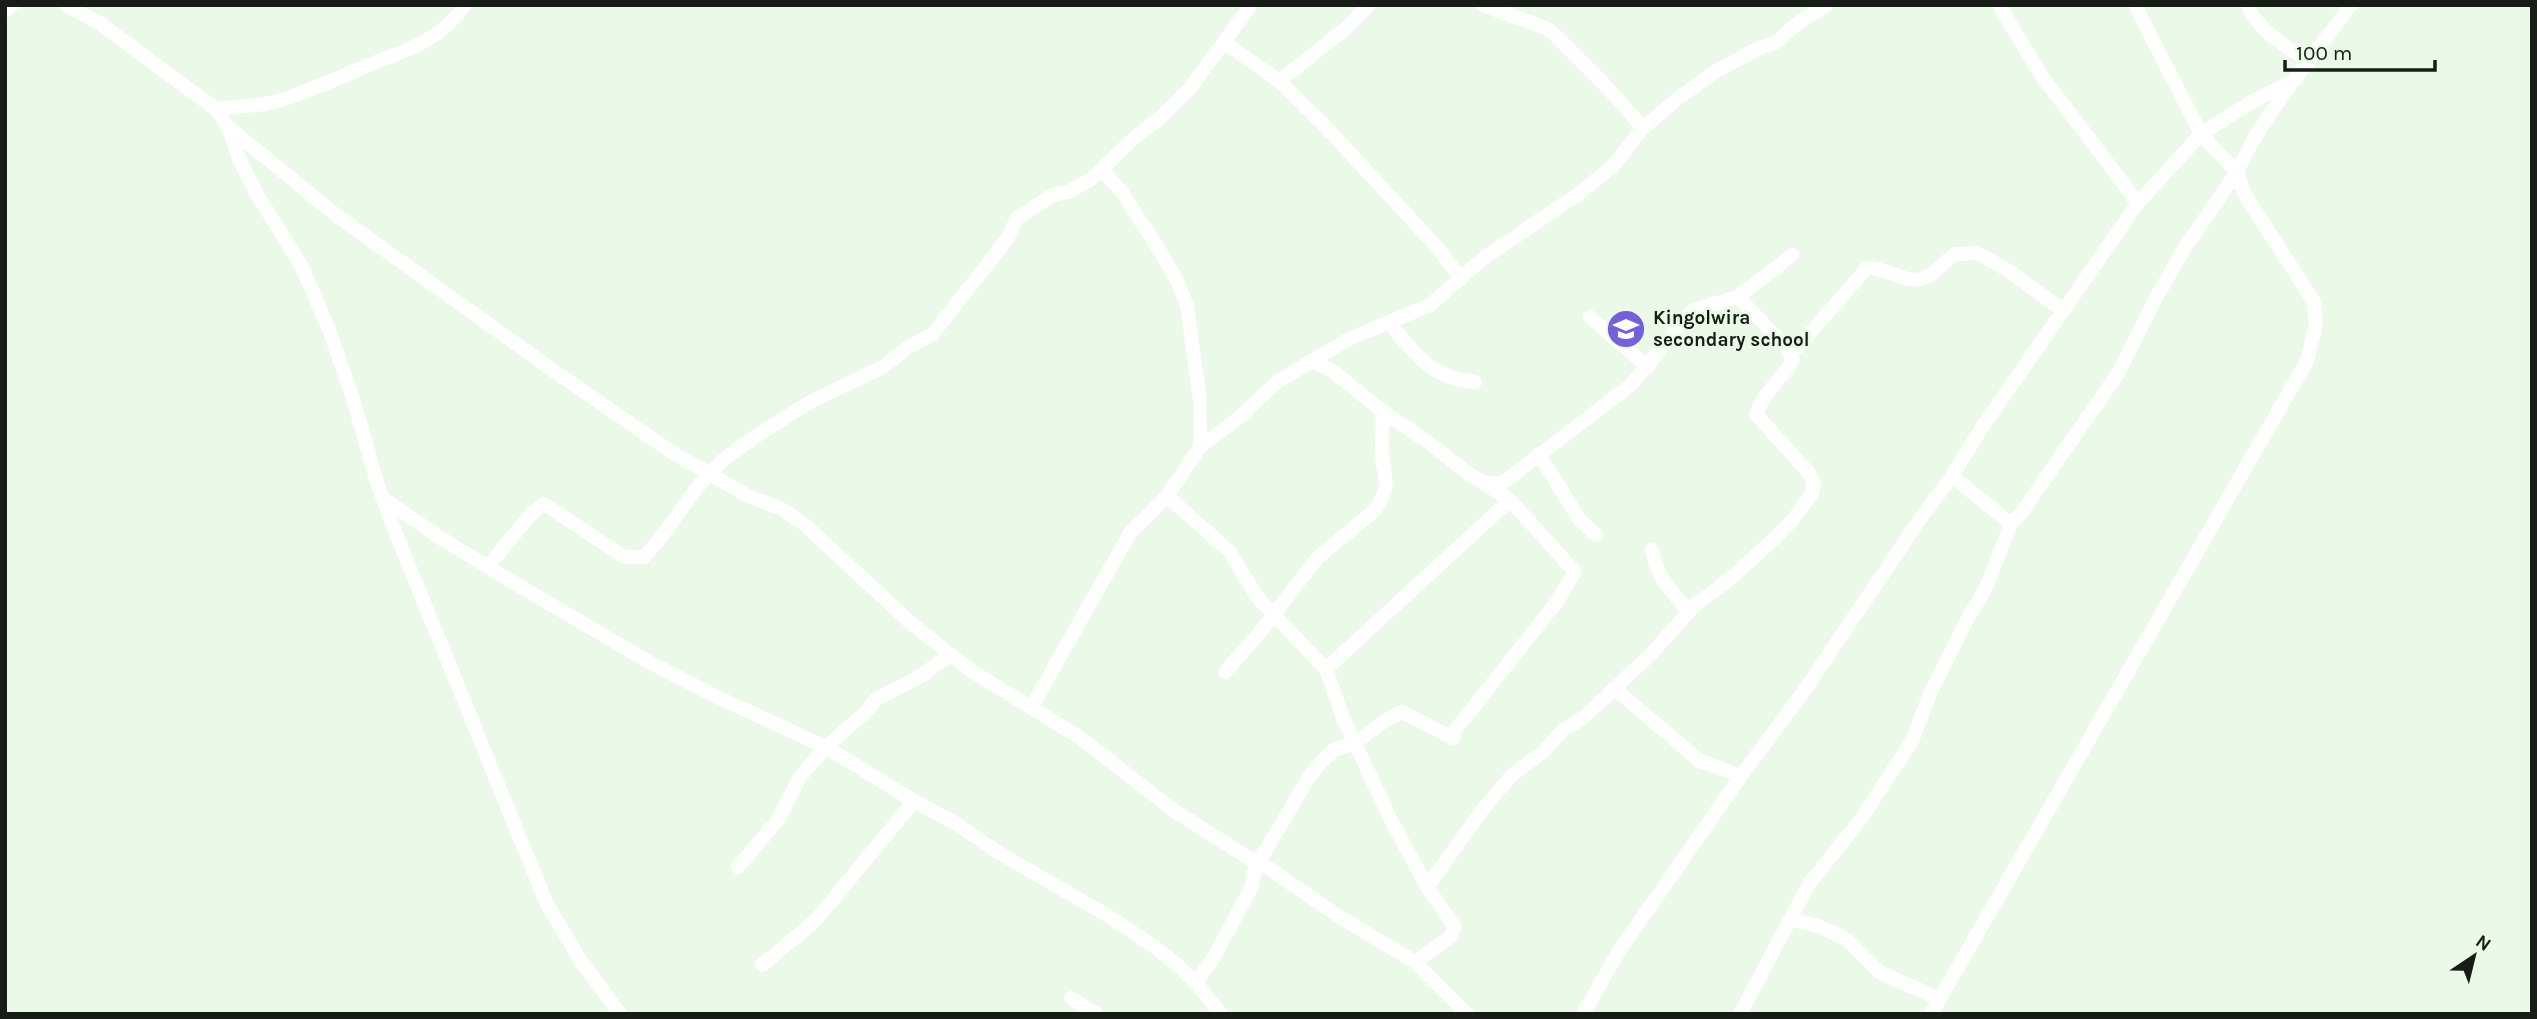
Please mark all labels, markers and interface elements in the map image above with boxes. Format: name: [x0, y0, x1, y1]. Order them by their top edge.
scale bar: [2285, 28, 2436, 72]
text: 100 m: [2296, 41, 2353, 65]
place label: Kingolwira secondary school: [1653, 307, 1810, 351]
school or university icon: Kingolwira secondary school: [1605, 308, 1647, 350]
north arrow: [2439, 921, 2509, 991]
text: N: [2471, 930, 2495, 956]

